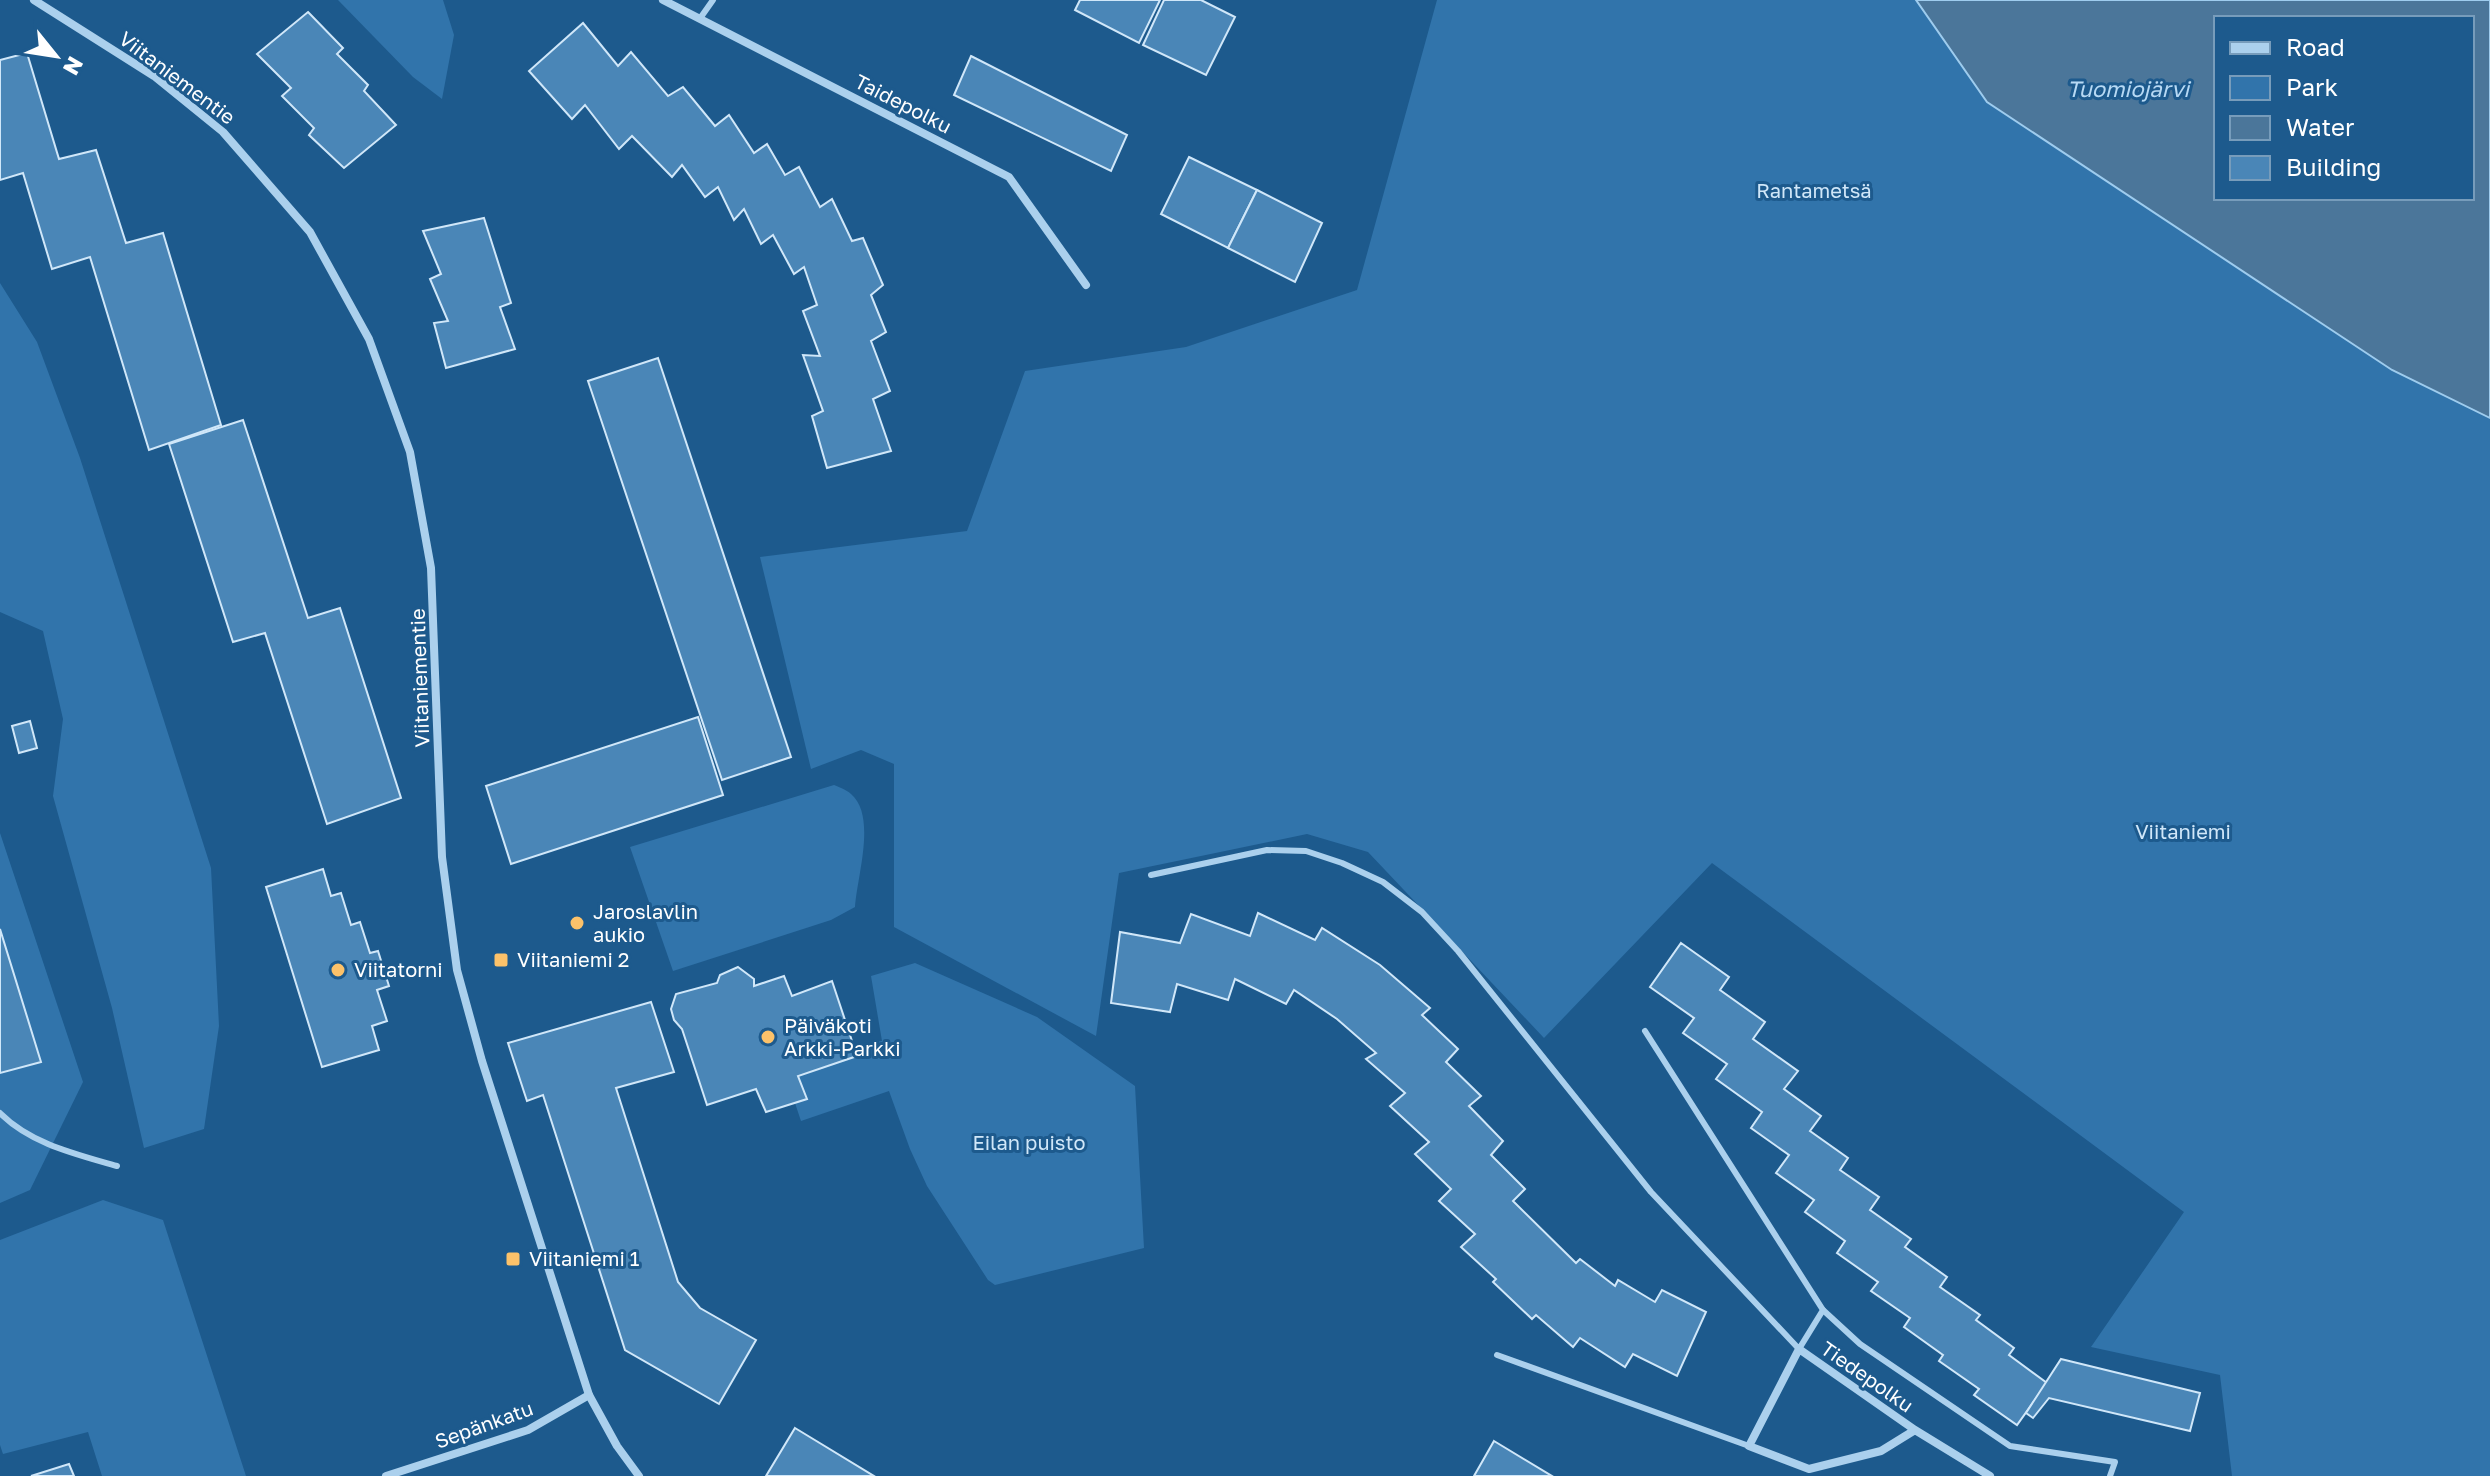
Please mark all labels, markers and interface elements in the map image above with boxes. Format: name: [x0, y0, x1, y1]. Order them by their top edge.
north arrow: [16, 16, 96, 96]
legend: [2214, 16, 2474, 200]
street label: Viitaniementie: [115, 26, 240, 129]
text: Road: [2286, 32, 2345, 61]
text: N: [58, 52, 90, 80]
street label: Taidepolku: [851, 69, 956, 138]
text: Park: [2286, 72, 2338, 101]
water label: Tuomiojärvi: [2067, 75, 2192, 102]
text: Water: [2286, 112, 2354, 141]
text: Building: [2286, 152, 2381, 181]
park label: Rantametsä: [1756, 178, 1872, 202]
street label: Viitaniementie: [405, 608, 433, 748]
park label: Viitaniemi: [2135, 819, 2231, 843]
place label: Jaroslavlin aukio: [593, 899, 698, 946]
marker: Jaroslavlin aukio: [568, 914, 586, 932]
place label: Viitaniemi 2: [517, 947, 629, 971]
marker: Viitaniemi 2: [492, 951, 510, 969]
place label: Viitatorni: [354, 957, 443, 981]
marker: Viitatorni: [329, 961, 347, 979]
place label: Päiväkoti Arkki-Parkki: [784, 1013, 901, 1060]
marker: Päiväkoti Arkki-Parkki: [759, 1028, 777, 1046]
park label: Eilan puisto: [973, 1130, 1085, 1154]
place label: Viitaniemi 1: [529, 1246, 640, 1270]
marker: Viitaniemi 1: [504, 1250, 522, 1268]
street label: Tiedepolku: [1817, 1336, 1918, 1417]
street label: Sepänkatu: [431, 1395, 536, 1453]

